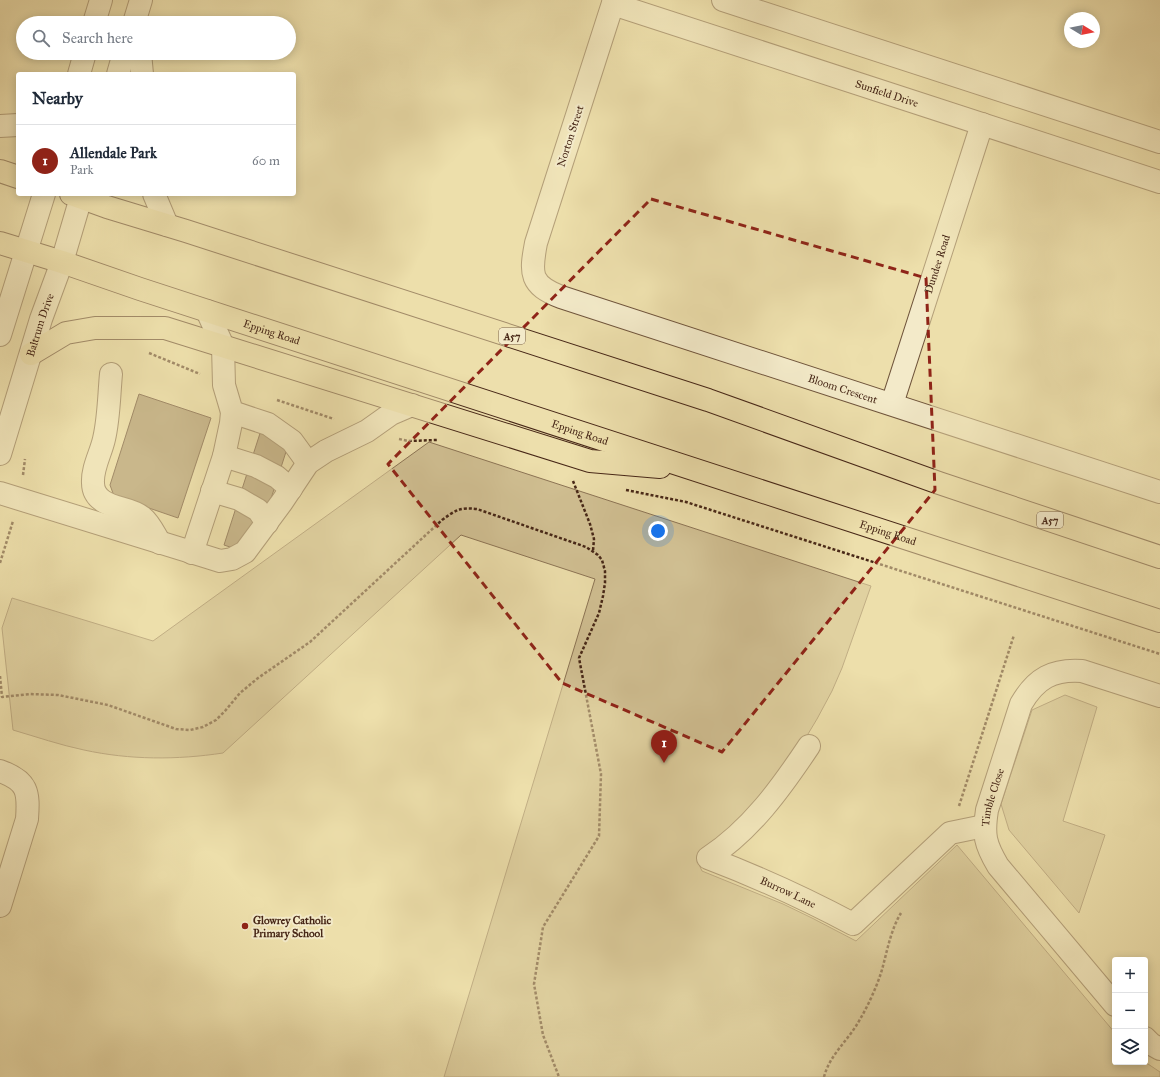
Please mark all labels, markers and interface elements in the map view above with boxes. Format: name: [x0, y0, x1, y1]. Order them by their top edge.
north arrow: [1064, 12, 1100, 48]
search box: [16, 16, 296, 60]
icon: search: [30, 27, 52, 49]
text: Search here: [62, 29, 133, 47]
street label: Sunfield Drive: [854, 77, 920, 110]
text: Nearby: [32, 88, 83, 109]
street label: Norton Street: [554, 104, 587, 169]
text: Allendale Park: [70, 144, 157, 162]
text: 1: [42, 153, 48, 169]
text: 60 m: [252, 153, 280, 169]
text: Park: [70, 162, 94, 178]
street label: Dundee Road: [922, 233, 953, 295]
street label: Baltrum Drive: [24, 291, 57, 358]
street label: Epping Road: [242, 317, 302, 348]
road number: A57: [499, 328, 525, 344]
street label: Bloom Crescent: [806, 372, 879, 407]
street label: Epping Road: [550, 417, 610, 448]
road number: A57: [1037, 512, 1063, 528]
street label: Epping Road: [858, 518, 918, 548]
your location: [648, 521, 668, 541]
pin: 1: [651, 730, 677, 763]
street label: Timble Close: [979, 767, 1007, 827]
street label: Burrow Lane: [758, 874, 818, 911]
place label: Glowrey Catholic Primary School: [253, 914, 331, 941]
marker: Glowrey Catholic Primary School: [240, 921, 250, 931]
map controls: [1112, 957, 1148, 1065]
button: +: [1112, 957, 1148, 993]
button: −: [1112, 993, 1148, 1029]
button: layers: [1112, 1029, 1148, 1065]

